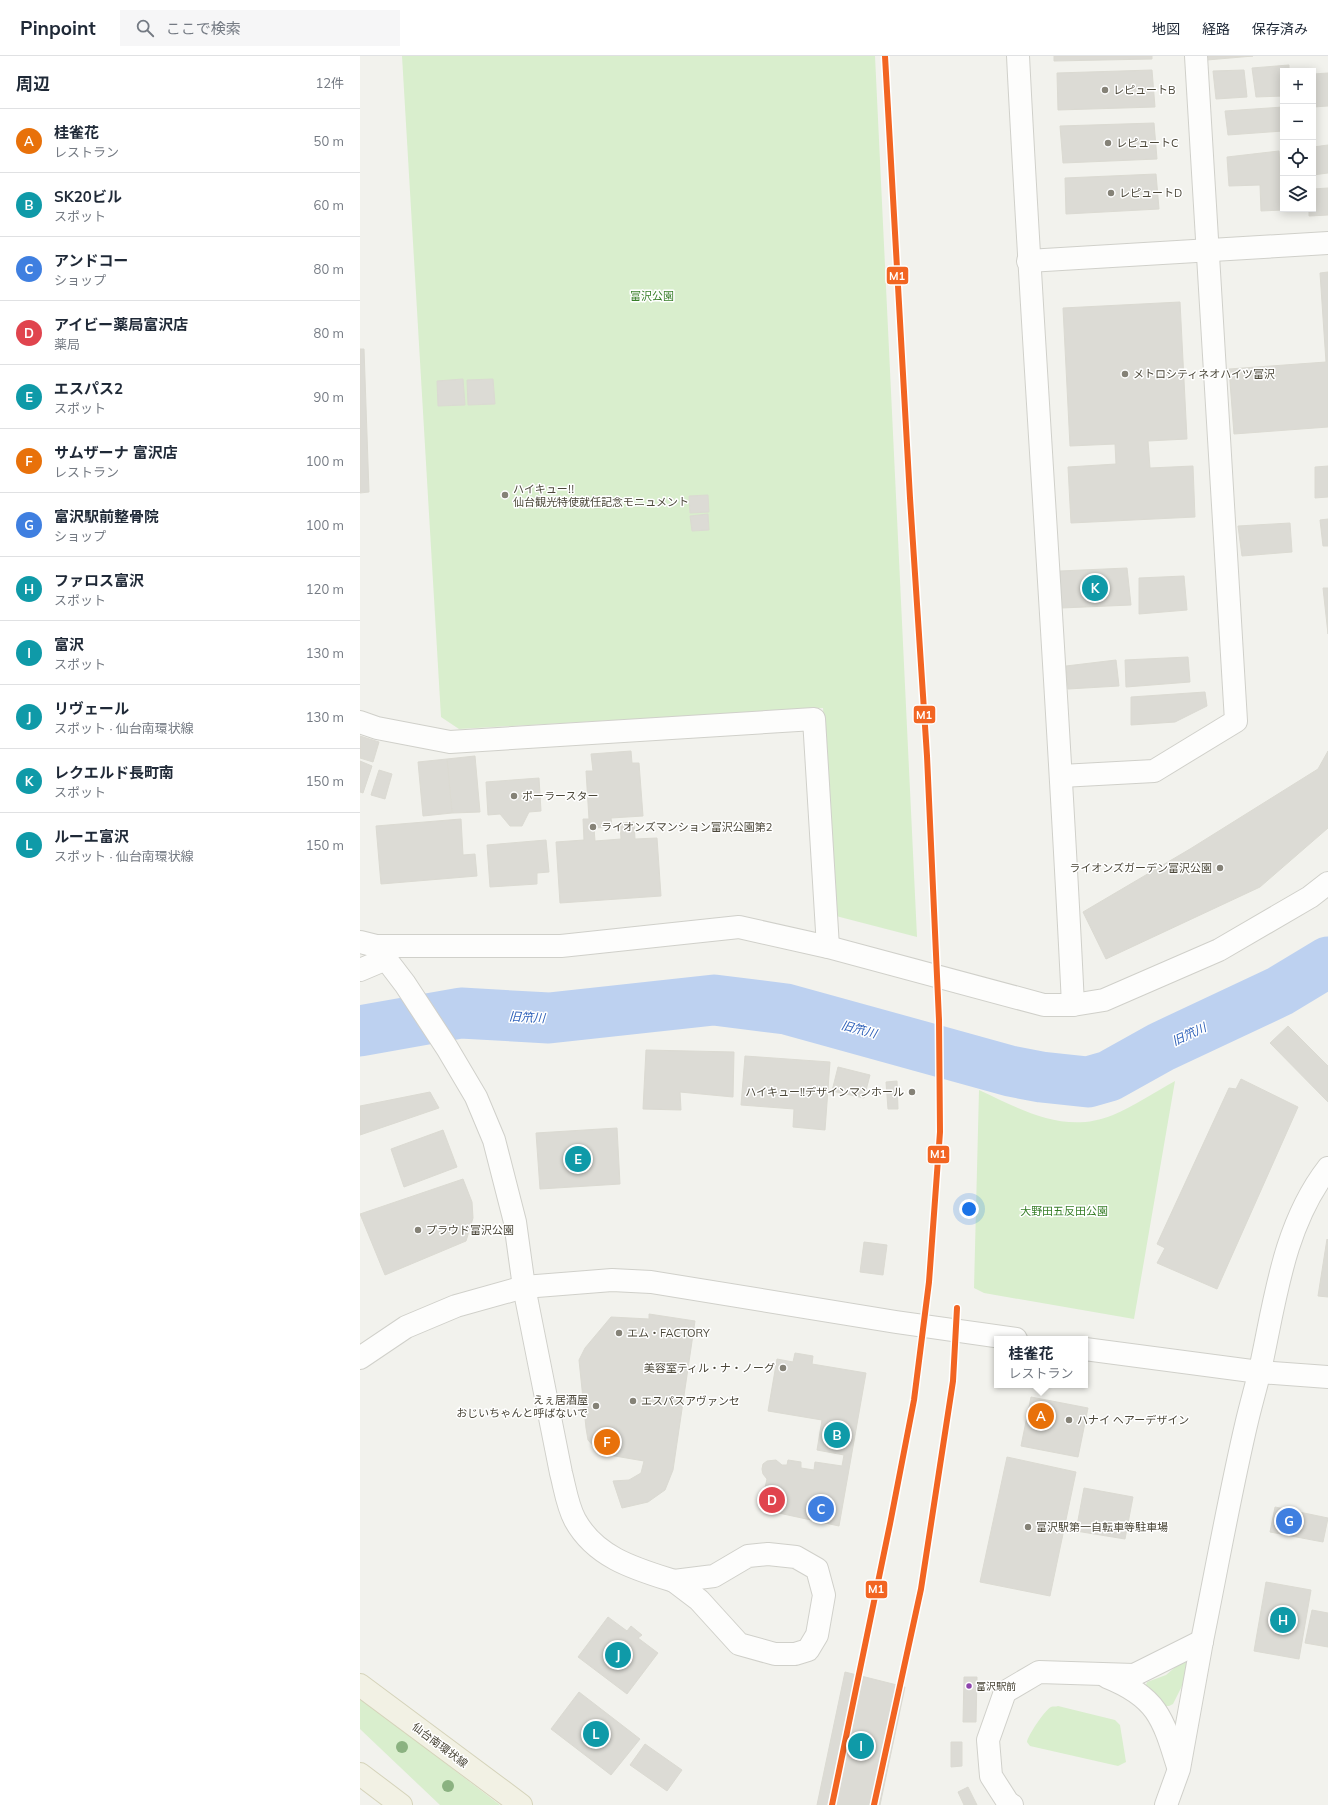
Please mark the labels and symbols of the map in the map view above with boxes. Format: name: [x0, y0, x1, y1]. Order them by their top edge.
place label: レピュートB: [1113, 83, 1175, 97]
marker: レピュートB: [1100, 85, 1110, 95]
place label: レピュートC: [1116, 136, 1179, 150]
marker: レピュートC: [1103, 138, 1113, 148]
place label: レピュートD: [1119, 186, 1182, 200]
marker: レピュートD: [1106, 188, 1116, 198]
line badge: M1: [886, 266, 909, 285]
text: M1: [889, 269, 905, 283]
park label: 富沢公園: [630, 289, 674, 303]
place label: メトロシティネオハイツ富沢: [1133, 367, 1275, 381]
marker: メトロシティネオハイツ富沢: [1120, 369, 1130, 379]
place label: ハイキュー‼ 仙台観光特使就任記念モニュメント: [513, 482, 689, 509]
marker: ハイキュー‼ 仙台観光特使就任記念モニュメント: [500, 490, 510, 500]
pin: K: [1082, 573, 1108, 603]
line badge: M1: [913, 705, 936, 724]
text: M1: [916, 708, 932, 722]
place label: ポーラースター: [522, 789, 598, 803]
marker: ポーラースター: [509, 791, 519, 801]
place label: ライオンズマンション富沢公園第2: [601, 820, 773, 834]
marker: ライオンズマンション富沢公園第2: [588, 822, 598, 832]
place label: ライオンズガーデン富沢公園: [1069, 861, 1212, 875]
marker: ライオンズガーデン富沢公園: [1215, 863, 1225, 873]
water label: 旧笊川: [509, 1009, 547, 1026]
water label: 旧笊川: [840, 1017, 880, 1041]
water label: 旧笊川: [1170, 1019, 1210, 1048]
place label: ハイキュー!!デザインマンホール: [745, 1085, 904, 1099]
marker: ハイキュー!!デザインマンホール: [907, 1087, 917, 1097]
pin: E: [565, 1144, 591, 1174]
line badge: M1: [927, 1145, 950, 1164]
text: M1: [930, 1147, 946, 1161]
your location: [959, 1199, 979, 1219]
park label: 大野田五反田公園: [1020, 1204, 1108, 1218]
place label: プラウド富沢公園: [426, 1223, 514, 1237]
marker: プラウド富沢公園: [413, 1225, 423, 1235]
place label: エム・FACTORY: [627, 1326, 710, 1340]
marker: エム・FACTORY: [614, 1328, 624, 1338]
place label: 美容室ティル・ナ・ノーグ: [644, 1361, 775, 1375]
marker: 美容室ティル・ナ・ノーグ: [778, 1363, 788, 1373]
place label: えぇ居酒屋 おじいちゃんと呼ばないで: [456, 1393, 588, 1420]
place label: エスパスアヴァンセ: [641, 1394, 740, 1408]
marker: エスパスアヴァンセ: [628, 1396, 638, 1406]
marker: えぇ居酒屋 おじいちゃんと呼ばないで: [591, 1401, 601, 1411]
pin: A: [1028, 1401, 1054, 1431]
place label: ハナイ ヘアーデザイン: [1077, 1413, 1189, 1427]
marker: ハナイ ヘアーデザイン: [1064, 1415, 1074, 1425]
pin: B: [824, 1420, 850, 1450]
pin: F: [594, 1427, 620, 1457]
pin: D: [759, 1485, 785, 1515]
pin: C: [808, 1494, 834, 1524]
pin: G: [1276, 1506, 1302, 1536]
place label: 富沢駅第一自転車等駐車場: [1036, 1520, 1168, 1534]
marker: 富沢駅第一自転車等駐車場: [1023, 1522, 1033, 1532]
line badge: M1: [865, 1580, 888, 1599]
text: M1: [868, 1582, 884, 1596]
pin: H: [1270, 1605, 1296, 1635]
pin: J: [605, 1640, 631, 1670]
place label: 富沢駅前: [976, 1680, 1016, 1693]
marker: 富沢駅前: [964, 1681, 974, 1691]
pin: L: [583, 1719, 609, 1749]
street label: 仙台南環状線: [409, 1720, 471, 1770]
pin: I: [848, 1731, 874, 1761]

